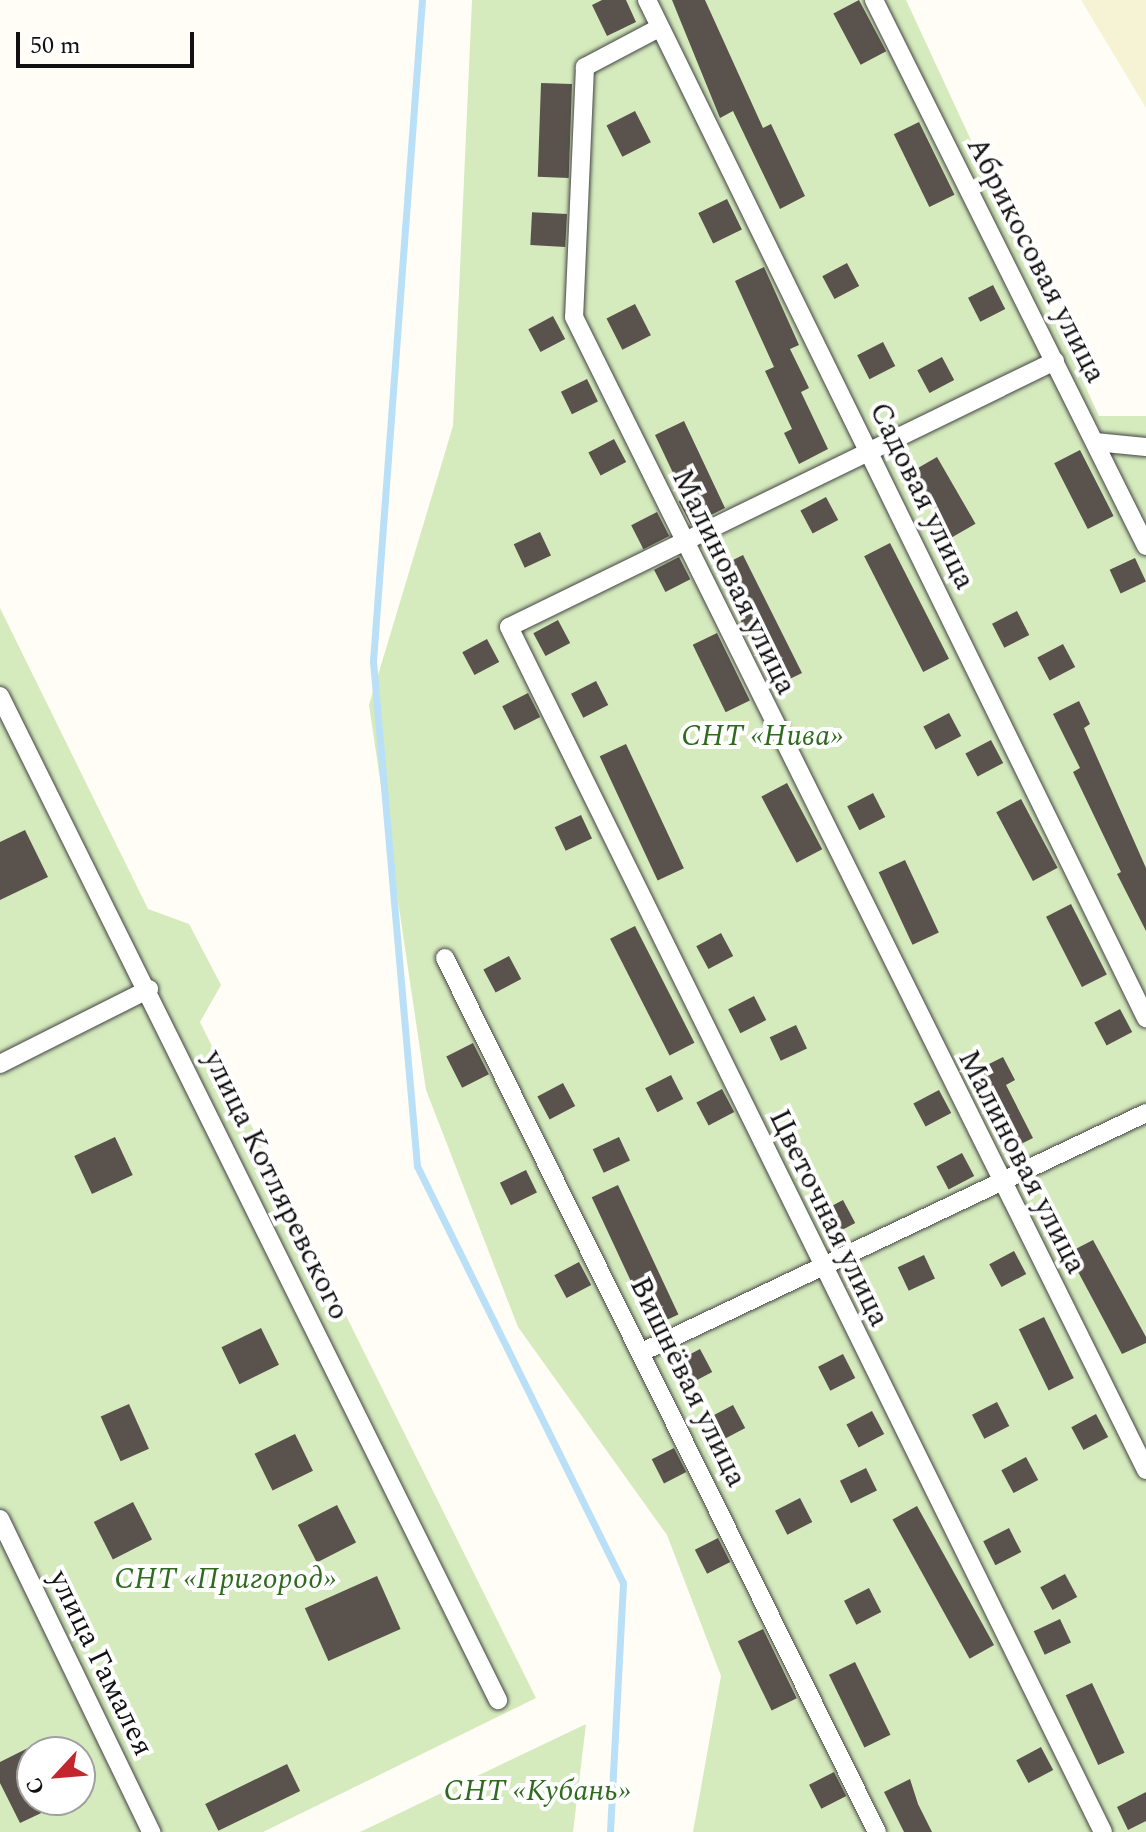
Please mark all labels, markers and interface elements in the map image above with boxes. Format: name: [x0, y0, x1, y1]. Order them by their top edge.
scale bar: [20, 16, 198, 66]
text: 50 m: [30, 28, 81, 64]
street label: Абрикосовая улица: [958, 131, 1114, 389]
street label: Садовая улица: [861, 397, 983, 595]
street label: Малиновая улица: [664, 463, 804, 701]
park label: СНТ «Нива»: [681, 718, 843, 754]
street label: улица Котляревского: [195, 1044, 357, 1326]
street label: Малиновая улица: [950, 1044, 1094, 1280]
street label: Цветочная улица: [761, 1104, 897, 1332]
street label: Вишнёвая улица: [622, 1271, 754, 1493]
park label: СНТ «Пригород»: [114, 1561, 336, 1597]
street label: улица Гамалея: [41, 1564, 161, 1762]
north arrow: [16, 1736, 96, 1816]
text: С: [18, 1772, 54, 1800]
park label: СНТ «Кубань»: [444, 1773, 630, 1809]

